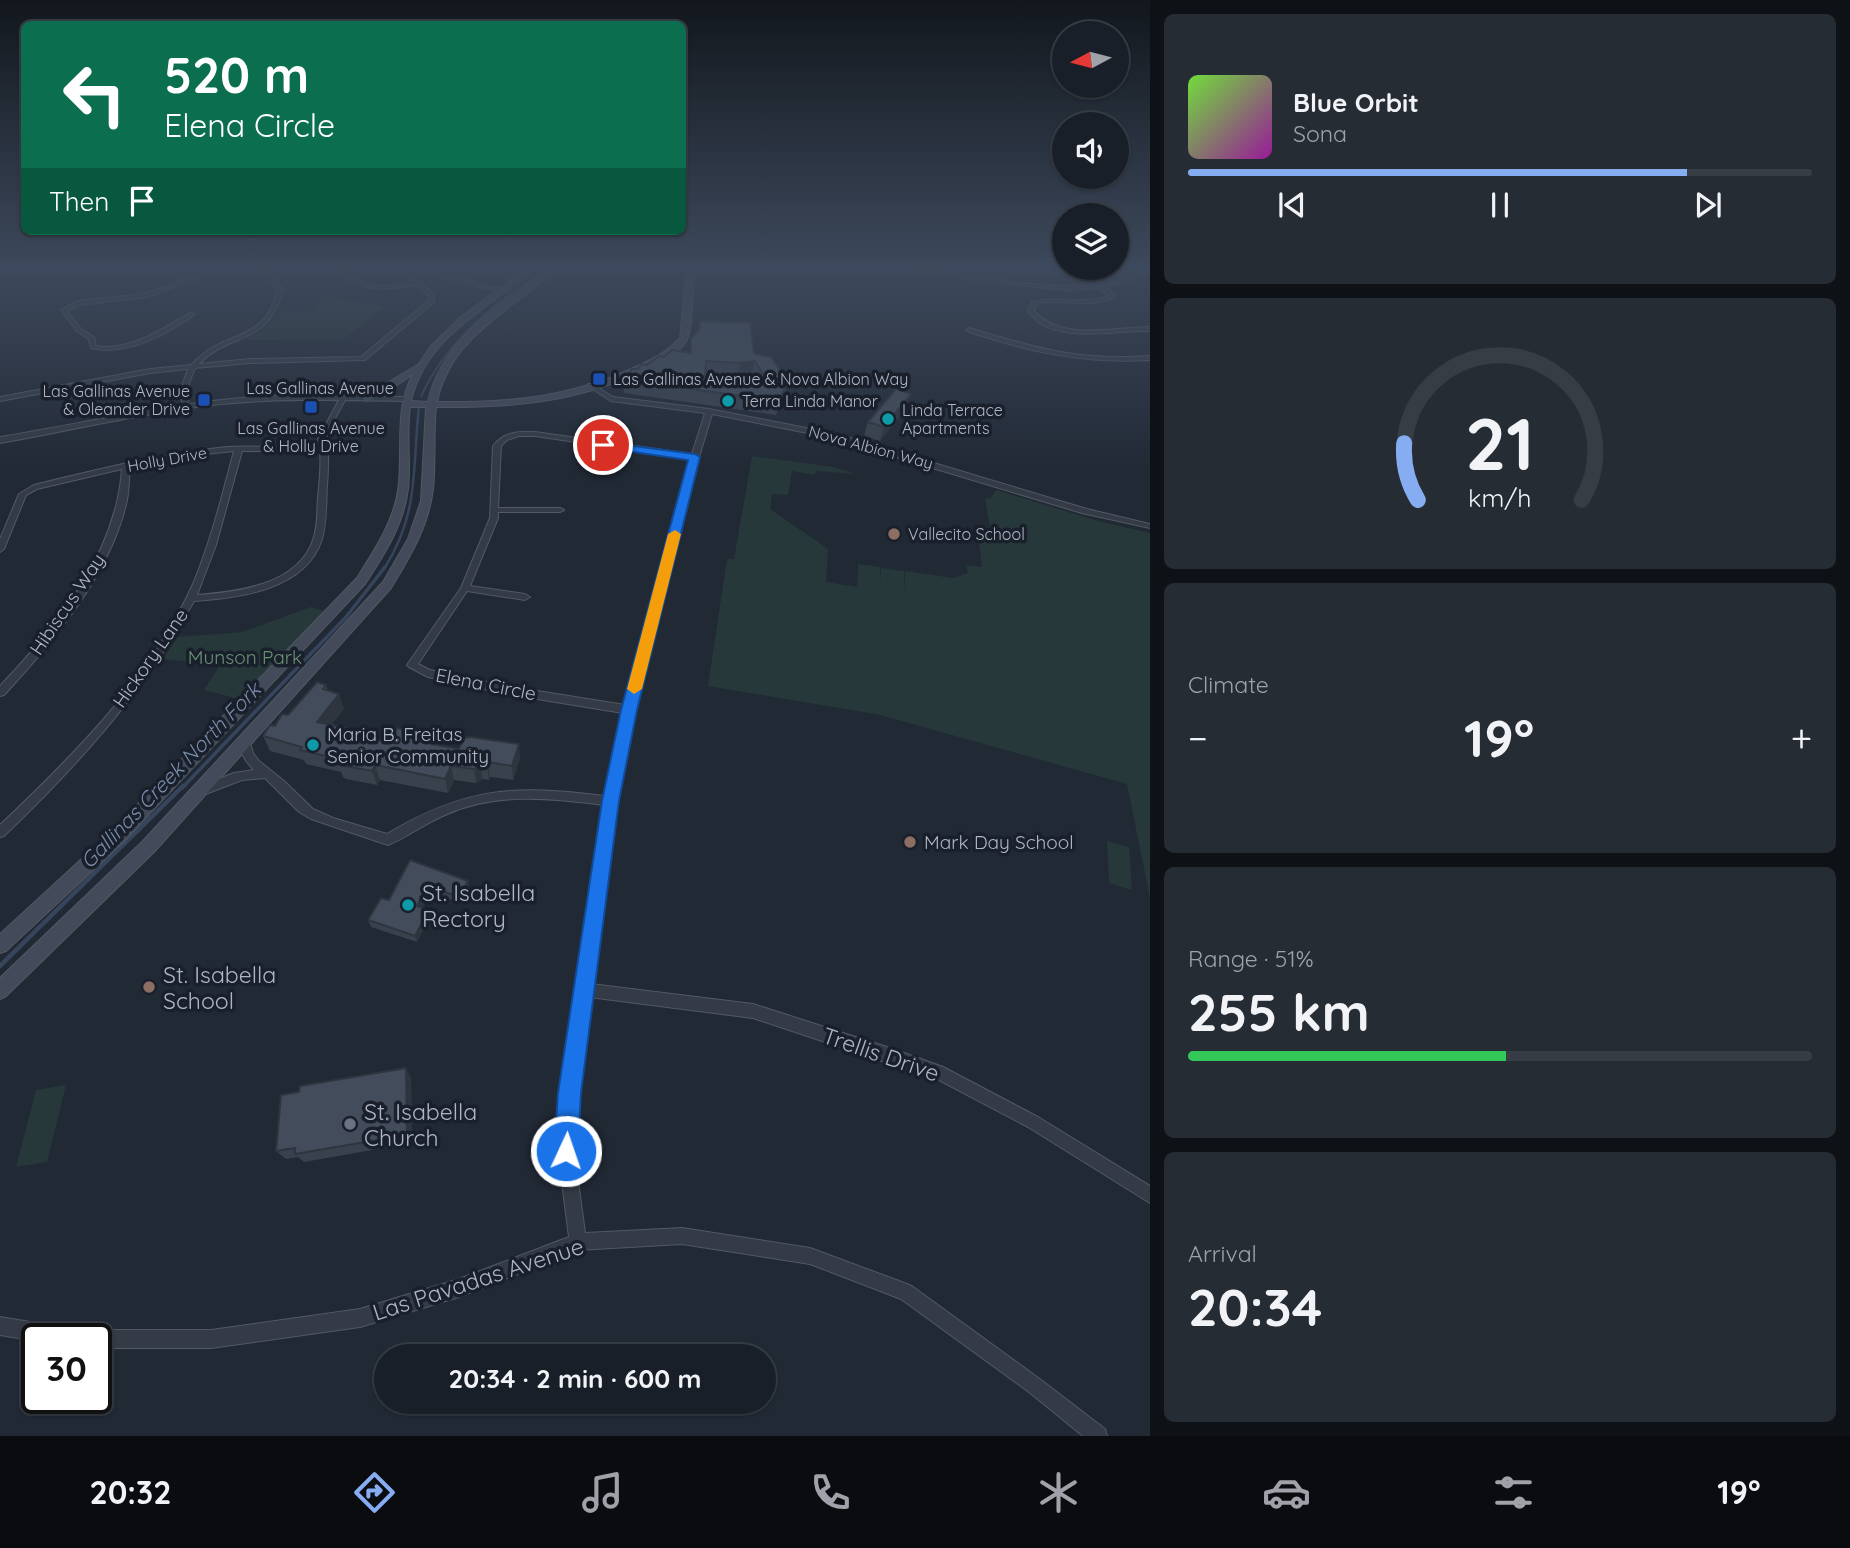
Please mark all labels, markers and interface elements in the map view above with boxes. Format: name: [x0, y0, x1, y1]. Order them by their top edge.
north arrow: [1052, 21, 1129, 98]
map controls: [1052, 21, 1129, 280]
text: 520 m: [164, 44, 309, 105]
icon: left: [49, 49, 140, 140]
text: Blue Orbit: [1293, 86, 1419, 119]
text: Elena Circle: [164, 105, 335, 145]
button: sound: [1052, 112, 1129, 189]
text: Sona: [1293, 119, 1347, 148]
icon: arrive: [123, 182, 161, 220]
text: Then: [49, 185, 109, 218]
icon: previous: [1273, 186, 1311, 224]
icon: pause: [1481, 186, 1519, 224]
icon: next: [1689, 186, 1727, 224]
button: layers: [1052, 203, 1129, 280]
place label: Las Gallinas Avenue & Nova Albion Way: [613, 369, 908, 389]
marker: Las Gallinas Avenue & Nova Albion Way: [591, 371, 607, 387]
street label: Las Gallinas Avenue: [246, 378, 394, 398]
place label: Las Gallinas Avenue & Oleander Drive: [43, 381, 190, 419]
place label: Terra Linda Manor: [742, 391, 878, 411]
marker: Las Gallinas Avenue & Oleander Drive: [196, 392, 212, 408]
marker: Terra Linda Manor: [720, 393, 736, 409]
text: 21: [1465, 397, 1535, 488]
marker: Las Gallinas Avenue & Holly Drive: [303, 399, 319, 415]
place label: Linda Terrace Apartments: [902, 400, 1003, 438]
marker: Linda Terrace Apartments: [880, 411, 896, 427]
pin: [573, 415, 633, 475]
place label: Las Gallinas Avenue & Holly Drive: [237, 418, 385, 456]
street label: Nova Albion Way: [806, 421, 936, 473]
icon: arrive: [584, 426, 622, 464]
street label: Holly Drive: [126, 442, 208, 476]
text: km/h: [1468, 481, 1532, 512]
place label: Vallecito School: [908, 524, 1025, 544]
marker: Vallecito School: [886, 526, 902, 542]
street label: Hibiscus Way: [24, 549, 110, 659]
street label: Hickory Lane: [107, 604, 193, 712]
park label: Munson Park: [188, 645, 302, 669]
street label: Elena Circle: [434, 663, 538, 705]
text: Climate: [1188, 670, 1269, 699]
water label: Gallinas Creek North Fork: [74, 675, 267, 873]
text: 19°: [1464, 705, 1534, 770]
text: −: [1188, 714, 1208, 762]
text: +: [1791, 714, 1812, 762]
place label: Maria B. Freitas Senior Community: [327, 722, 489, 768]
marker: Maria B. Freitas Senior Community: [305, 737, 321, 753]
place label: Mark Day School: [924, 830, 1074, 854]
marker: Mark Day School: [902, 834, 918, 850]
place label: St. Isabella Rectory: [422, 878, 535, 933]
marker: St. Isabella Rectory: [400, 897, 416, 913]
text: Range · 51%: [1188, 944, 1314, 973]
place label: St. Isabella School: [163, 960, 276, 1015]
marker: St. Isabella School: [141, 979, 157, 995]
text: 255 km: [1188, 979, 1370, 1044]
street label: Trellis Drive: [819, 1020, 943, 1088]
place label: St. Isabella Church: [364, 1097, 477, 1152]
position arrow: [529, 1114, 603, 1188]
marker: St. Isabella Church: [342, 1116, 358, 1132]
street label: Las Pavadas Avenue: [369, 1231, 587, 1327]
text: Arrival: [1188, 1239, 1257, 1268]
text: 20:34: [1188, 1274, 1322, 1339]
speed limit sign: 30: [21, 1323, 112, 1414]
text: 20:34 · 2 min · 600 m: [448, 1362, 702, 1395]
icon: directions: [350, 1468, 399, 1517]
icon: music: [578, 1468, 627, 1517]
icon: phone: [806, 1468, 855, 1517]
icon: climate: [1034, 1468, 1083, 1517]
icon: car: [1262, 1468, 1311, 1517]
icon: filters: [1489, 1468, 1538, 1517]
text: 20:32: [89, 1472, 171, 1512]
text: 19°: [1717, 1472, 1761, 1512]

